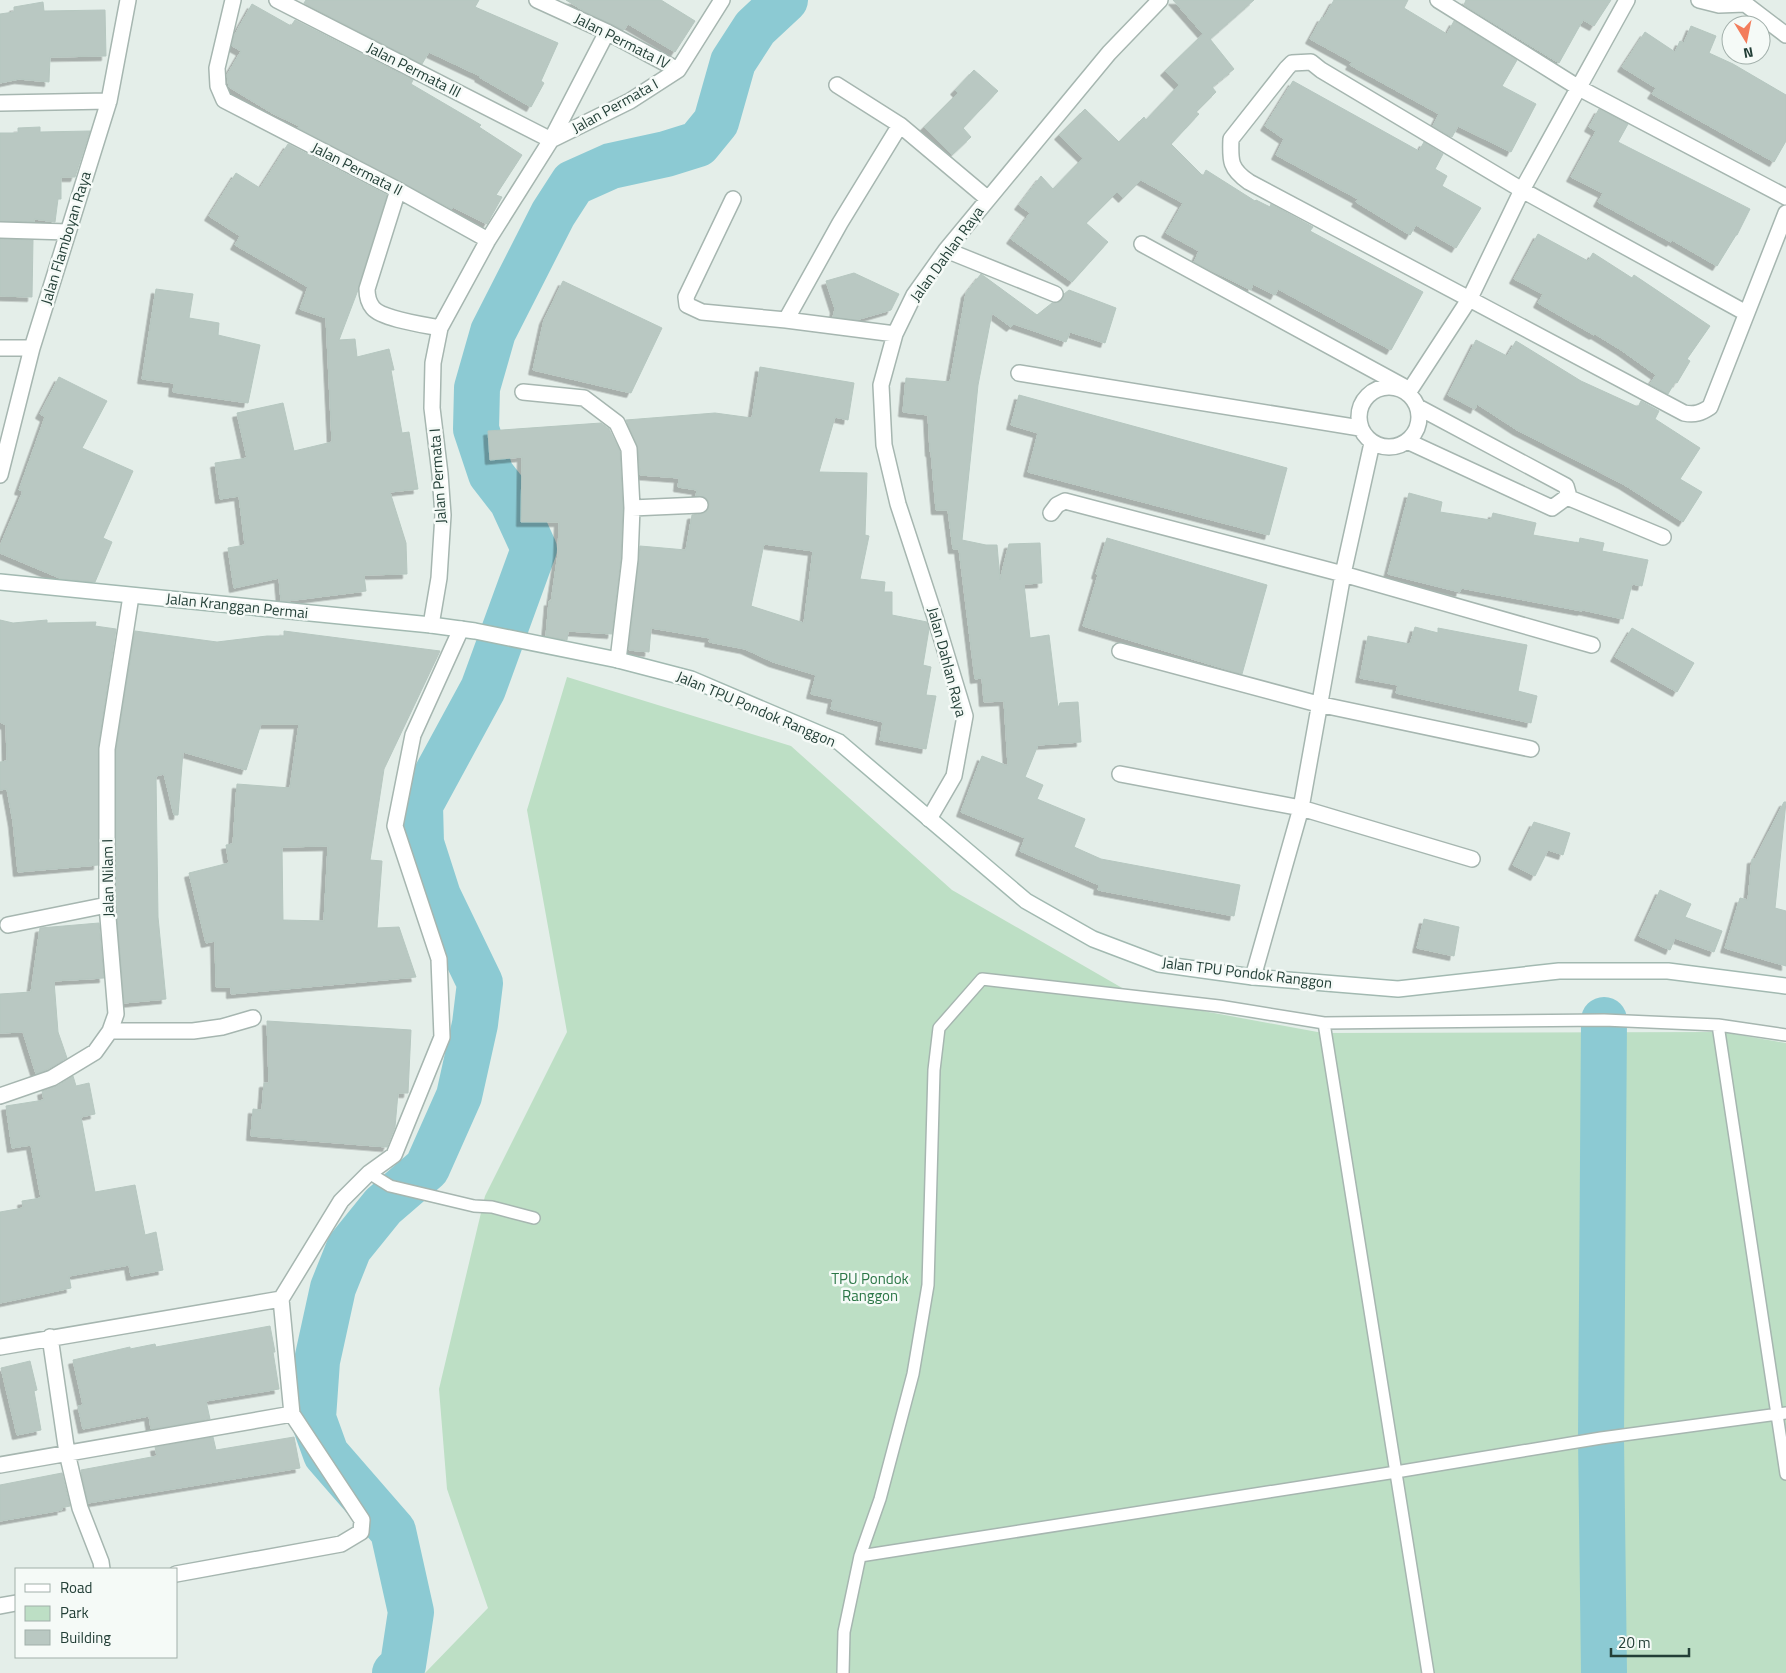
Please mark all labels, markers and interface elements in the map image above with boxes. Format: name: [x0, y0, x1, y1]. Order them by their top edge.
street label: Jalan Permata IV: [571, 7, 674, 75]
north arrow: [1721, 15, 1771, 65]
street label: Jalan Permata III: [363, 36, 465, 103]
text: N: [1742, 42, 1755, 64]
street label: Jalan Permata I: [567, 72, 662, 139]
street label: Jalan Permata II: [308, 136, 407, 201]
street label: Jalan Flamboyan Raya: [34, 168, 97, 307]
street label: Jalan Dahlan Raya: [904, 201, 989, 306]
street label: Jalan Permata I: [423, 428, 452, 525]
street label: Jalan Kranggan Permai: [165, 587, 309, 624]
street label: Jalan Dahlan Raya: [922, 604, 973, 720]
street label: Jalan TPU Pondok Ranggon: [673, 664, 840, 753]
street label: Jalan Nilam I: [95, 839, 120, 917]
street label: Jalan TPU Pondok Ranggon: [1161, 951, 1333, 994]
park label: TPU Pondok Ranggon: [831, 1267, 909, 1307]
legend: [15, 1568, 178, 1658]
text: Road: [60, 1576, 92, 1599]
text: Park: [60, 1601, 89, 1624]
text: Building: [60, 1626, 111, 1649]
scale bar: [1611, 1626, 1688, 1658]
text: 20 m: [1618, 1631, 1651, 1654]

